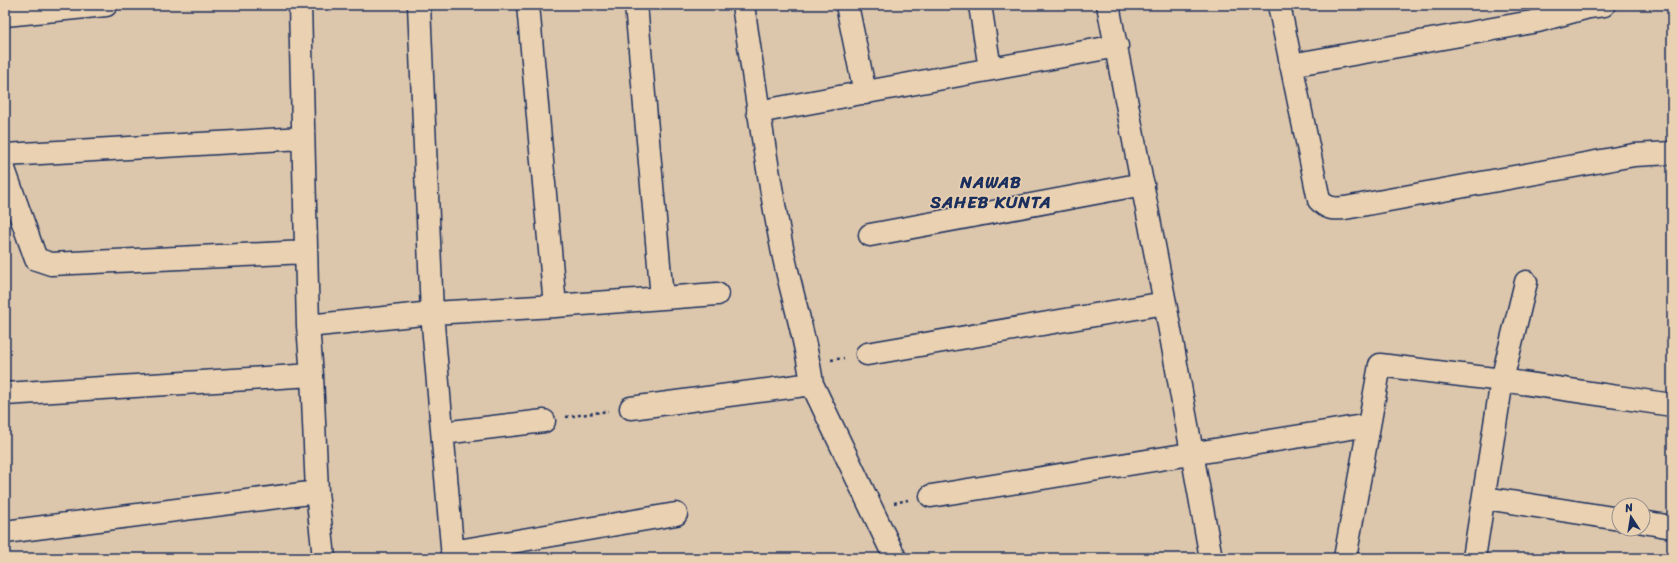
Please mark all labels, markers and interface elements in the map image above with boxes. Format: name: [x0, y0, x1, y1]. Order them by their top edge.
district label: NAWAB SAHEB KUNTA: [929, 167, 1052, 217]
north arrow: [1611, 497, 1651, 537]
text: N: [1622, 498, 1635, 518]

